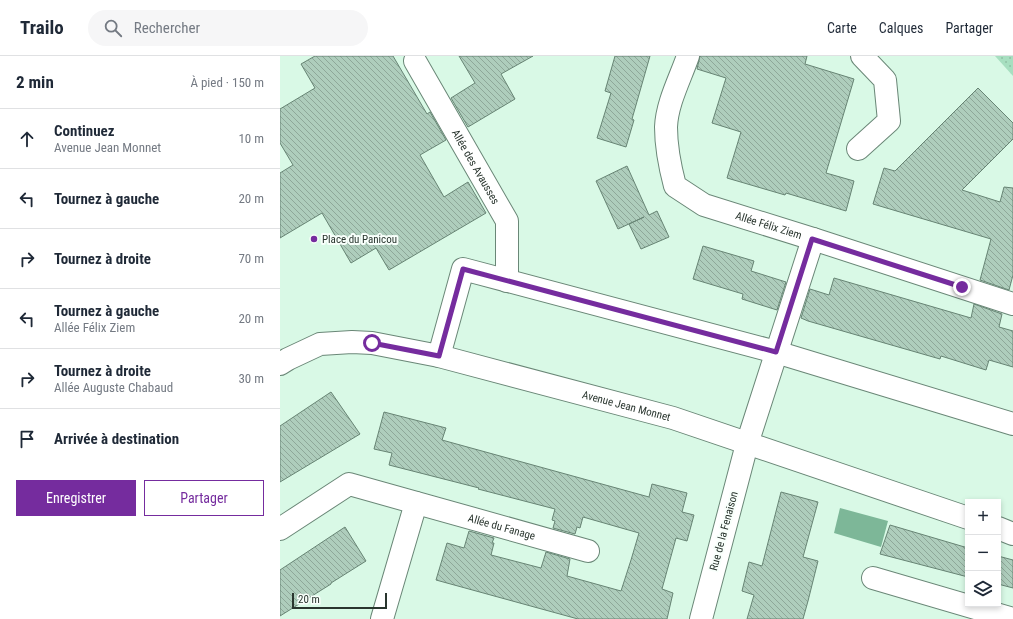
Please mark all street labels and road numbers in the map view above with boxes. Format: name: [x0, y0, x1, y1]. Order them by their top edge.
street label: Allée des Avausses: [449, 127, 502, 206]
street label: Allée Félix Ziem: [734, 209, 804, 242]
street label: Avenue Jean Monnet: [581, 388, 672, 424]
street label: Rue de la Fenaison: [707, 490, 741, 572]
street label: Allée du Fanage: [467, 511, 537, 542]

